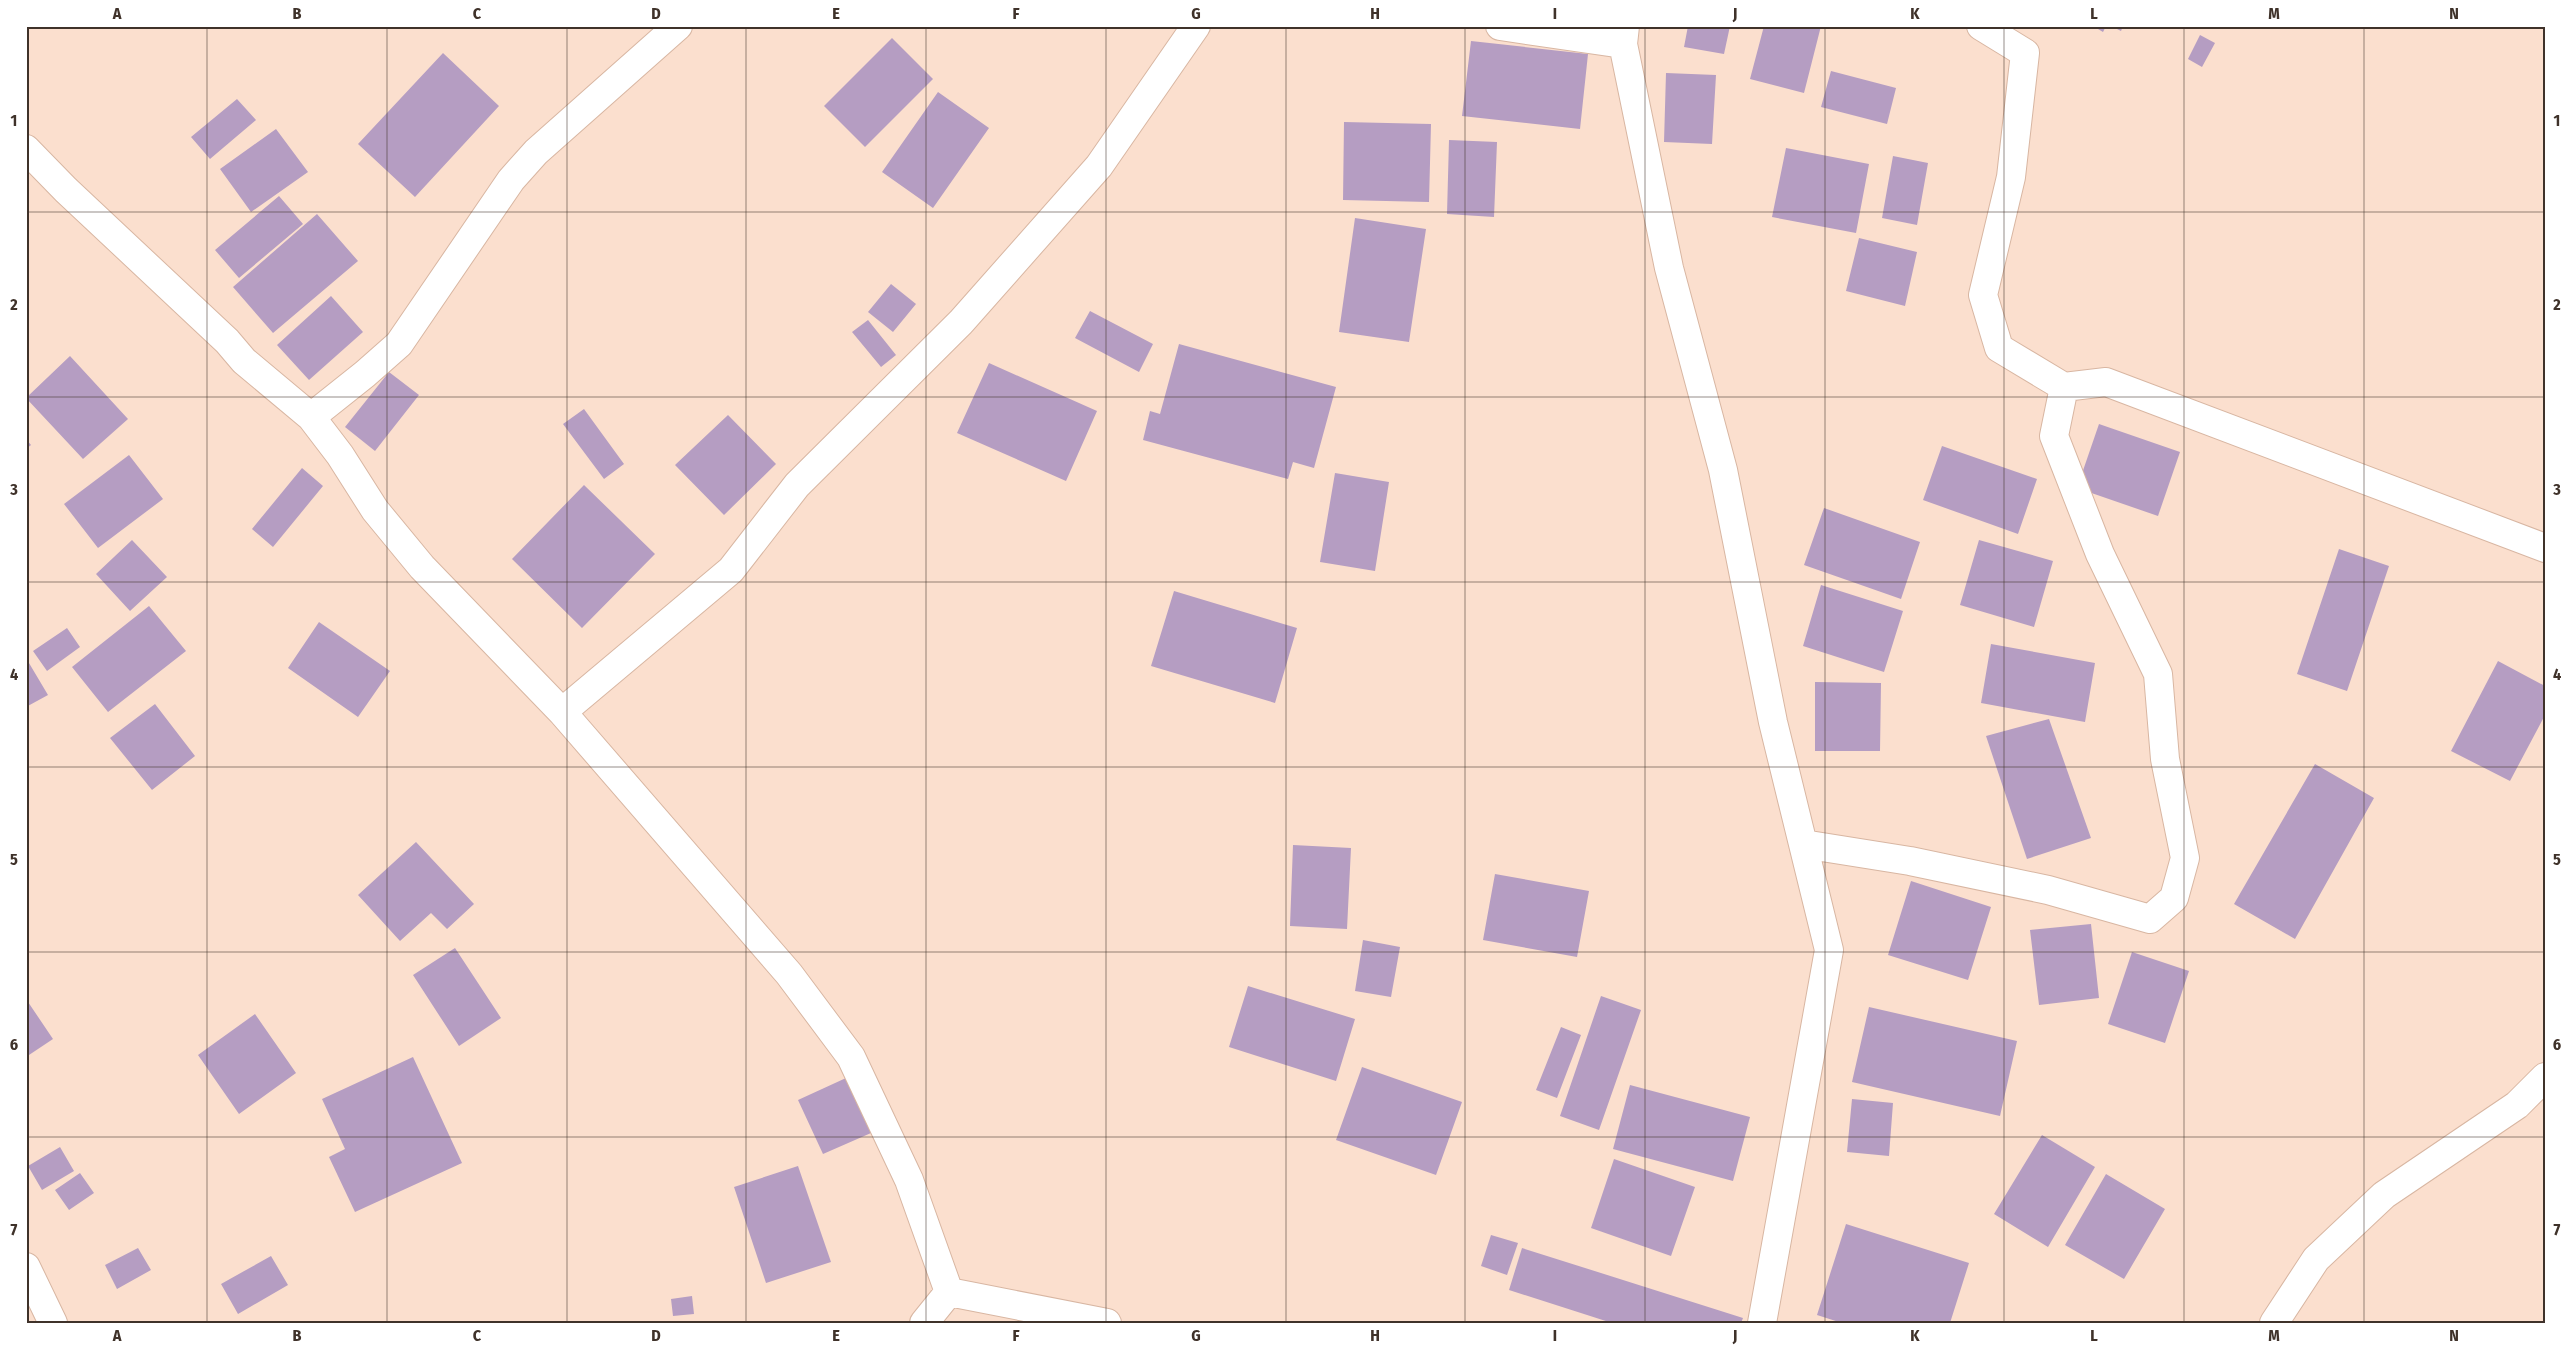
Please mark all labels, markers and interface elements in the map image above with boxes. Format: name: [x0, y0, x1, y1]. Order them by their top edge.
text: A: [112, 4, 122, 23]
text: B: [293, 4, 302, 23]
text: C: [473, 4, 482, 23]
text: D: [651, 4, 661, 23]
text: E: [832, 4, 840, 23]
text: F: [1012, 4, 1020, 23]
text: G: [1191, 4, 1201, 23]
text: H: [1370, 4, 1380, 23]
text: I: [1553, 4, 1557, 23]
text: J: [1732, 4, 1737, 23]
text: K: [1910, 4, 1920, 23]
text: L: [2090, 4, 2098, 23]
text: M: [2268, 4, 2280, 23]
text: N: [2449, 4, 2459, 23]
text: 1: [11, 111, 17, 130]
text: 1: [2554, 111, 2560, 130]
text: 2: [9, 295, 18, 314]
text: 2: [2552, 295, 2561, 314]
text: 3: [9, 480, 18, 499]
text: 3: [2552, 480, 2561, 499]
text: 4: [10, 665, 18, 684]
text: 4: [2553, 665, 2561, 684]
text: 5: [10, 850, 18, 869]
text: 5: [2553, 850, 2561, 869]
text: 6: [10, 1035, 18, 1054]
text: 6: [2553, 1035, 2561, 1054]
text: 7: [11, 1220, 18, 1239]
text: 7: [2554, 1220, 2561, 1239]
text: A: [112, 1326, 122, 1345]
text: B: [293, 1326, 302, 1345]
text: C: [473, 1326, 482, 1345]
text: D: [651, 1326, 661, 1345]
text: E: [832, 1326, 840, 1345]
text: F: [1012, 1326, 1020, 1345]
text: G: [1191, 1326, 1201, 1345]
text: H: [1370, 1326, 1380, 1345]
text: I: [1553, 1326, 1557, 1345]
text: J: [1732, 1326, 1737, 1345]
text: K: [1910, 1326, 1920, 1345]
text: L: [2090, 1326, 2098, 1345]
text: M: [2268, 1326, 2280, 1345]
text: N: [2449, 1326, 2459, 1345]

